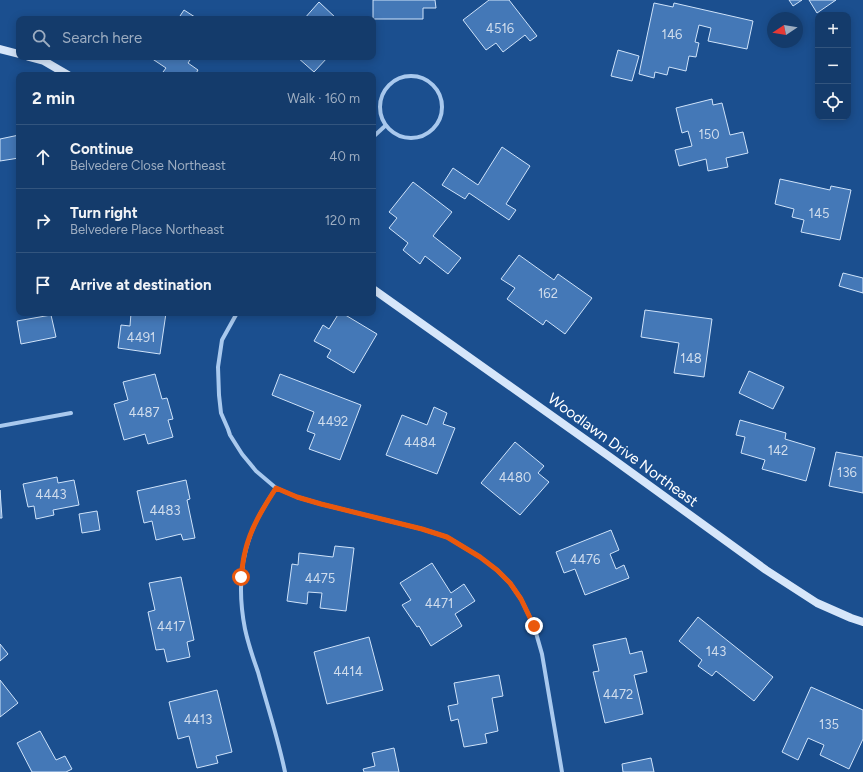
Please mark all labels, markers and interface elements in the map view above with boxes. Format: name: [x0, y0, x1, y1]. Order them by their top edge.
north arrow: [767, 12, 803, 48]
map controls: [815, 12, 851, 120]
button: +: [815, 12, 851, 48]
search box: [16, 16, 376, 60]
house number: 4516: [486, 21, 514, 36]
icon: search: [30, 27, 52, 49]
house number: 146: [662, 27, 682, 42]
text: Search here: [62, 29, 142, 47]
button: −: [815, 48, 851, 84]
button: locate: [815, 84, 851, 120]
text: 2 min: [32, 88, 75, 108]
text: Walk · 160 m: [287, 91, 360, 106]
house number: 150: [698, 127, 720, 142]
text: Continue: [70, 140, 133, 158]
icon: ahead: [32, 146, 54, 168]
text: 40 m: [329, 149, 360, 164]
text: Belvedere Close Northeast: [70, 158, 226, 173]
text: Turn right: [70, 204, 138, 222]
house number: 145: [809, 206, 829, 221]
icon: right: [32, 210, 54, 232]
text: 120 m: [325, 213, 360, 228]
text: Belvedere Place Northeast: [70, 222, 224, 237]
icon: arrive: [32, 274, 54, 296]
text: Arrive at destination: [70, 276, 211, 294]
house number: 162: [538, 286, 558, 301]
house number: 4491: [127, 330, 155, 345]
house number: 148: [680, 351, 702, 366]
street label: Woodlawn Drive Northeast: [545, 390, 702, 511]
house number: 4487: [128, 405, 160, 420]
house number: 4492: [318, 414, 348, 429]
house number: 4484: [404, 435, 436, 450]
house number: 142: [768, 443, 788, 458]
house number: 136: [837, 465, 857, 480]
house number: 4480: [499, 470, 531, 485]
house number: 4443: [35, 487, 67, 502]
house number: 4483: [149, 503, 181, 518]
house number: 4476: [570, 552, 600, 567]
route start: [232, 568, 250, 586]
house number: 4475: [305, 571, 335, 586]
house number: 4471: [425, 596, 453, 611]
route end: [525, 617, 543, 635]
house number: 4417: [157, 619, 185, 634]
house number: 143: [706, 644, 726, 659]
house number: 4414: [333, 664, 363, 679]
house number: 4472: [603, 687, 633, 702]
house number: 4413: [184, 712, 212, 727]
house number: 135: [819, 717, 839, 732]

